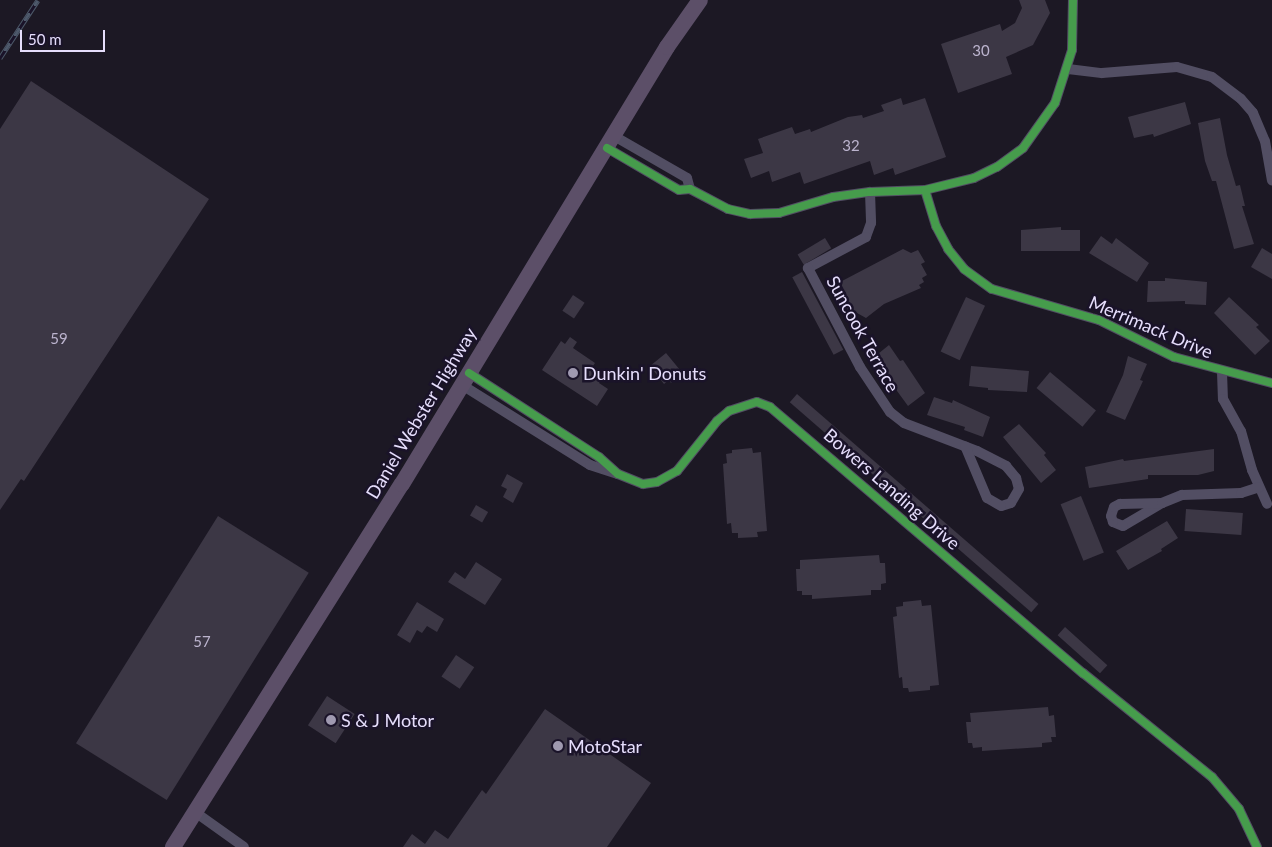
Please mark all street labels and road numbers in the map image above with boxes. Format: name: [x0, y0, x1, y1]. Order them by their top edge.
street label: Suncook Terrace: [822, 272, 904, 396]
street label: Merrimack Drive: [1086, 291, 1216, 363]
street label: Daniel Webster Highway: [361, 323, 481, 503]
street label: Bowers Landing Drive: [819, 424, 965, 554]

